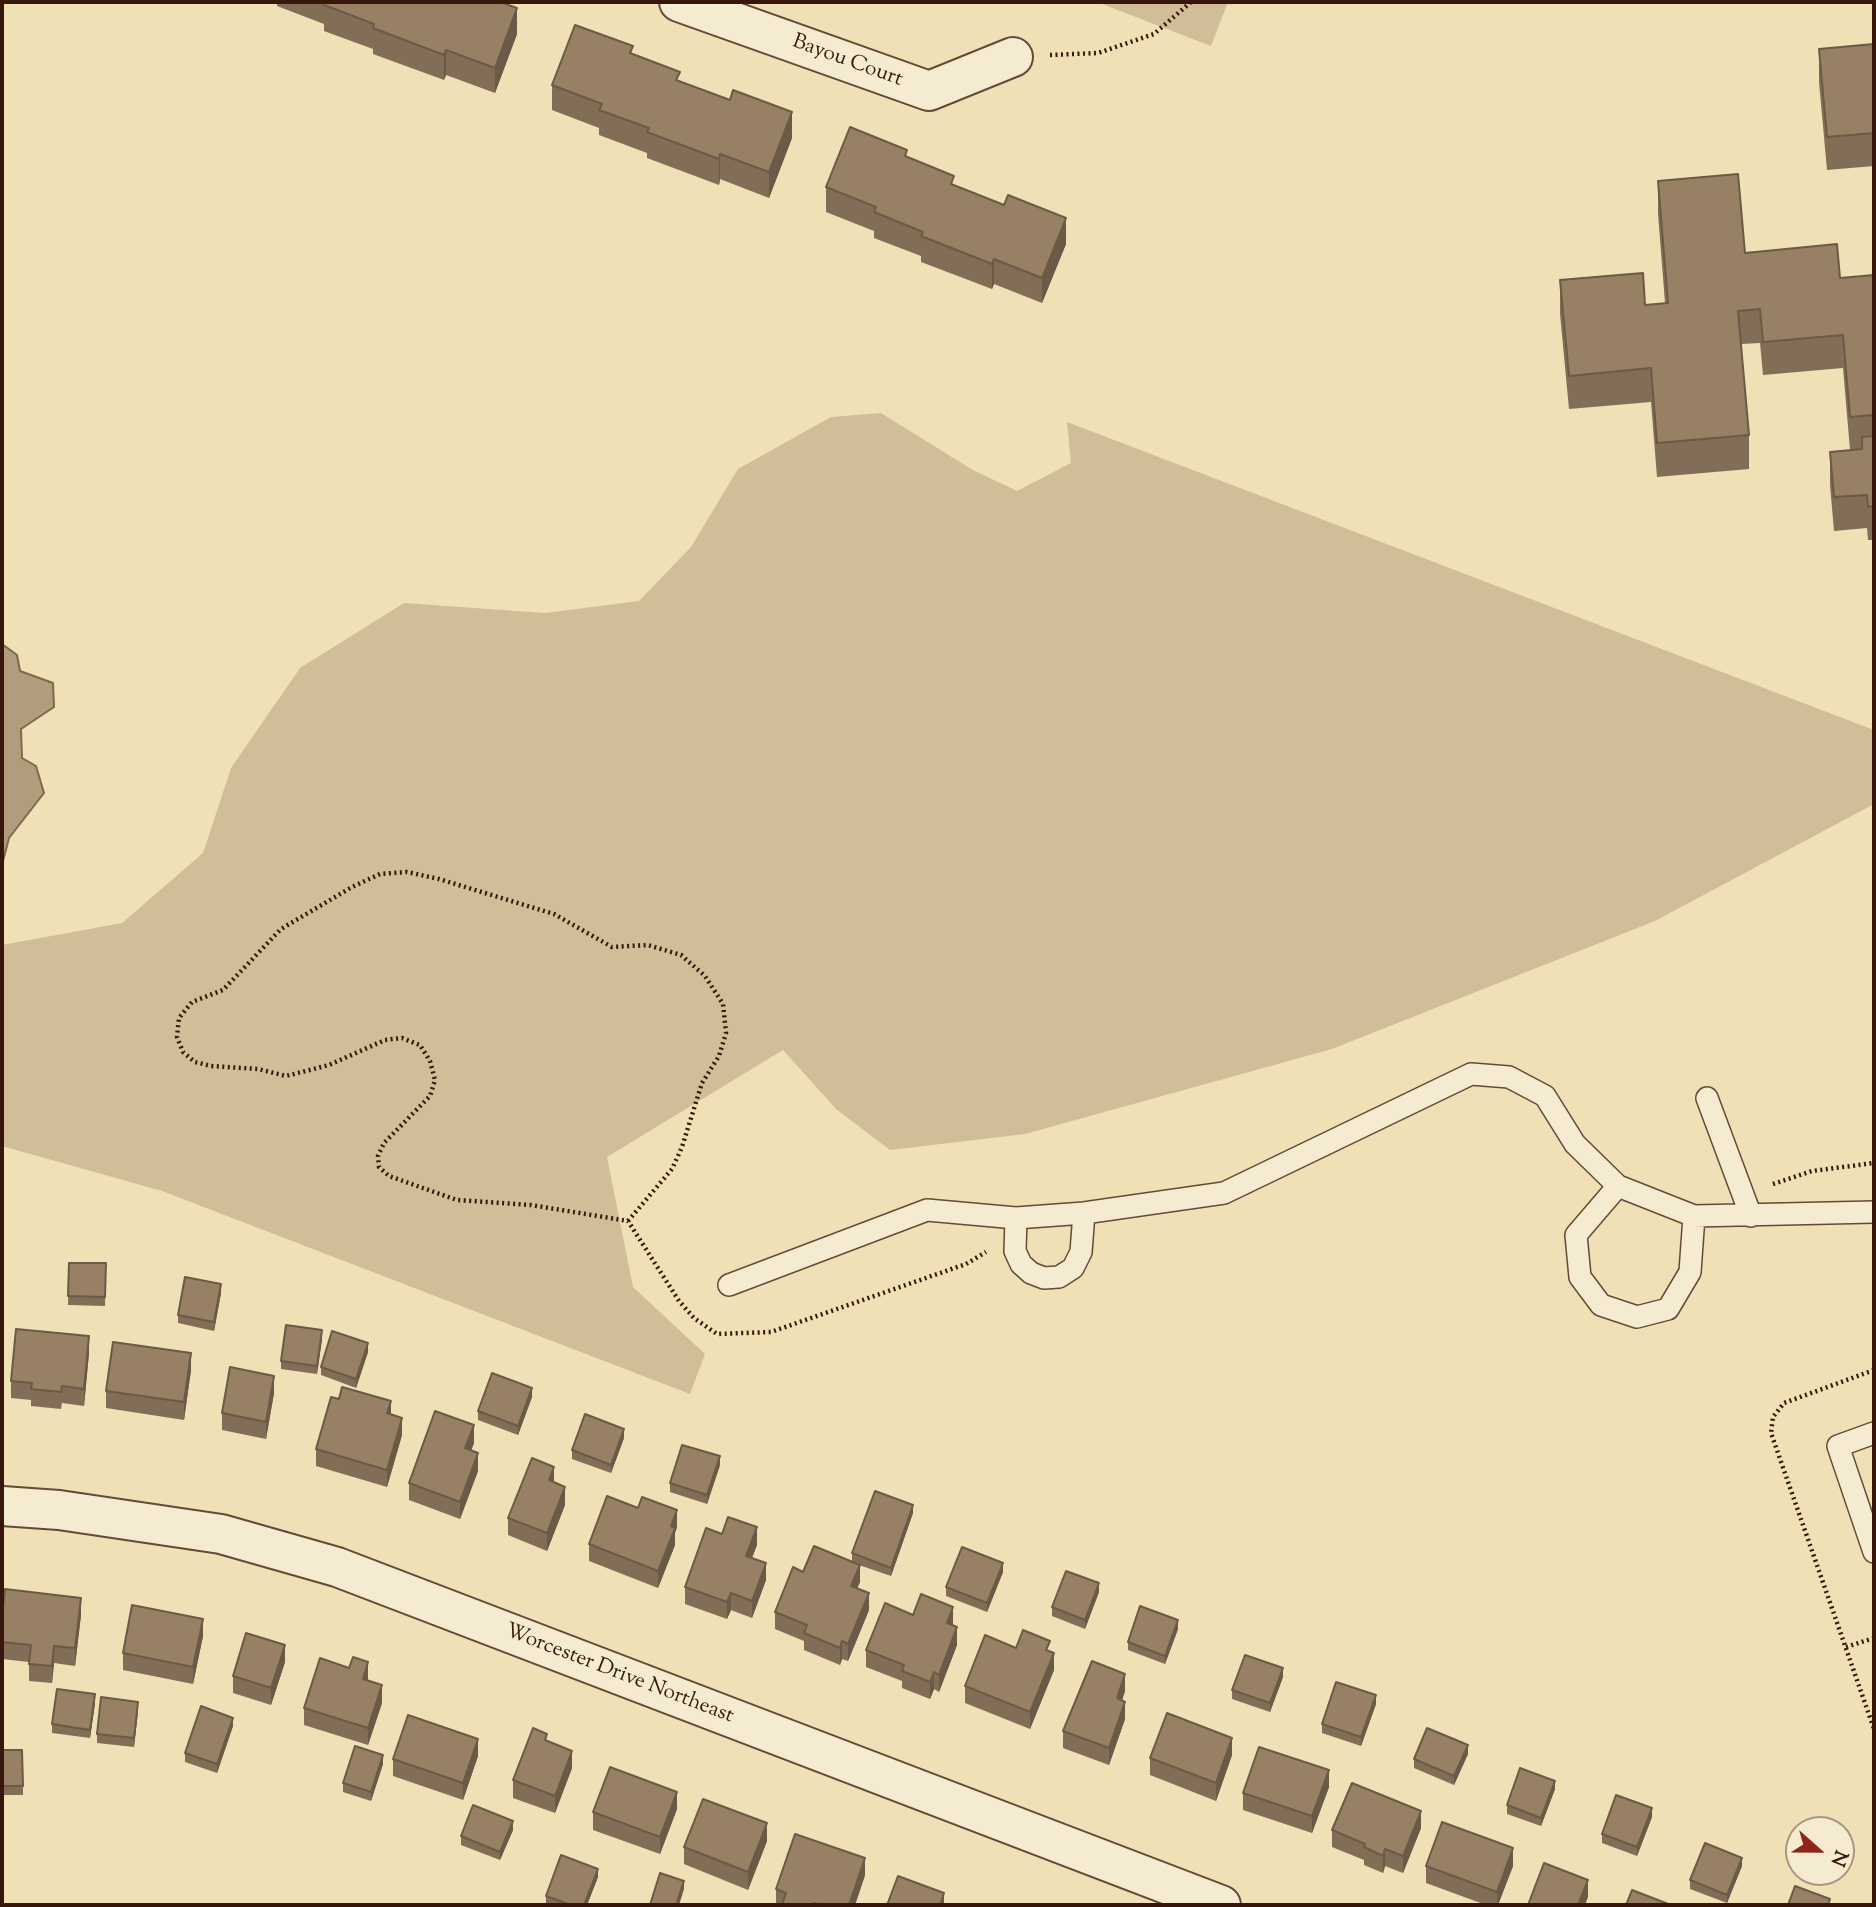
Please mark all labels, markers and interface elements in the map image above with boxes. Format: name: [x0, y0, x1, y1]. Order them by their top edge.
street label: Bayou Court: [788, 30, 906, 94]
street label: Worcester Drive Northeast: [501, 1620, 737, 1730]
north arrow: [1785, 1816, 1855, 1886]
text: N: [1823, 1846, 1854, 1870]

